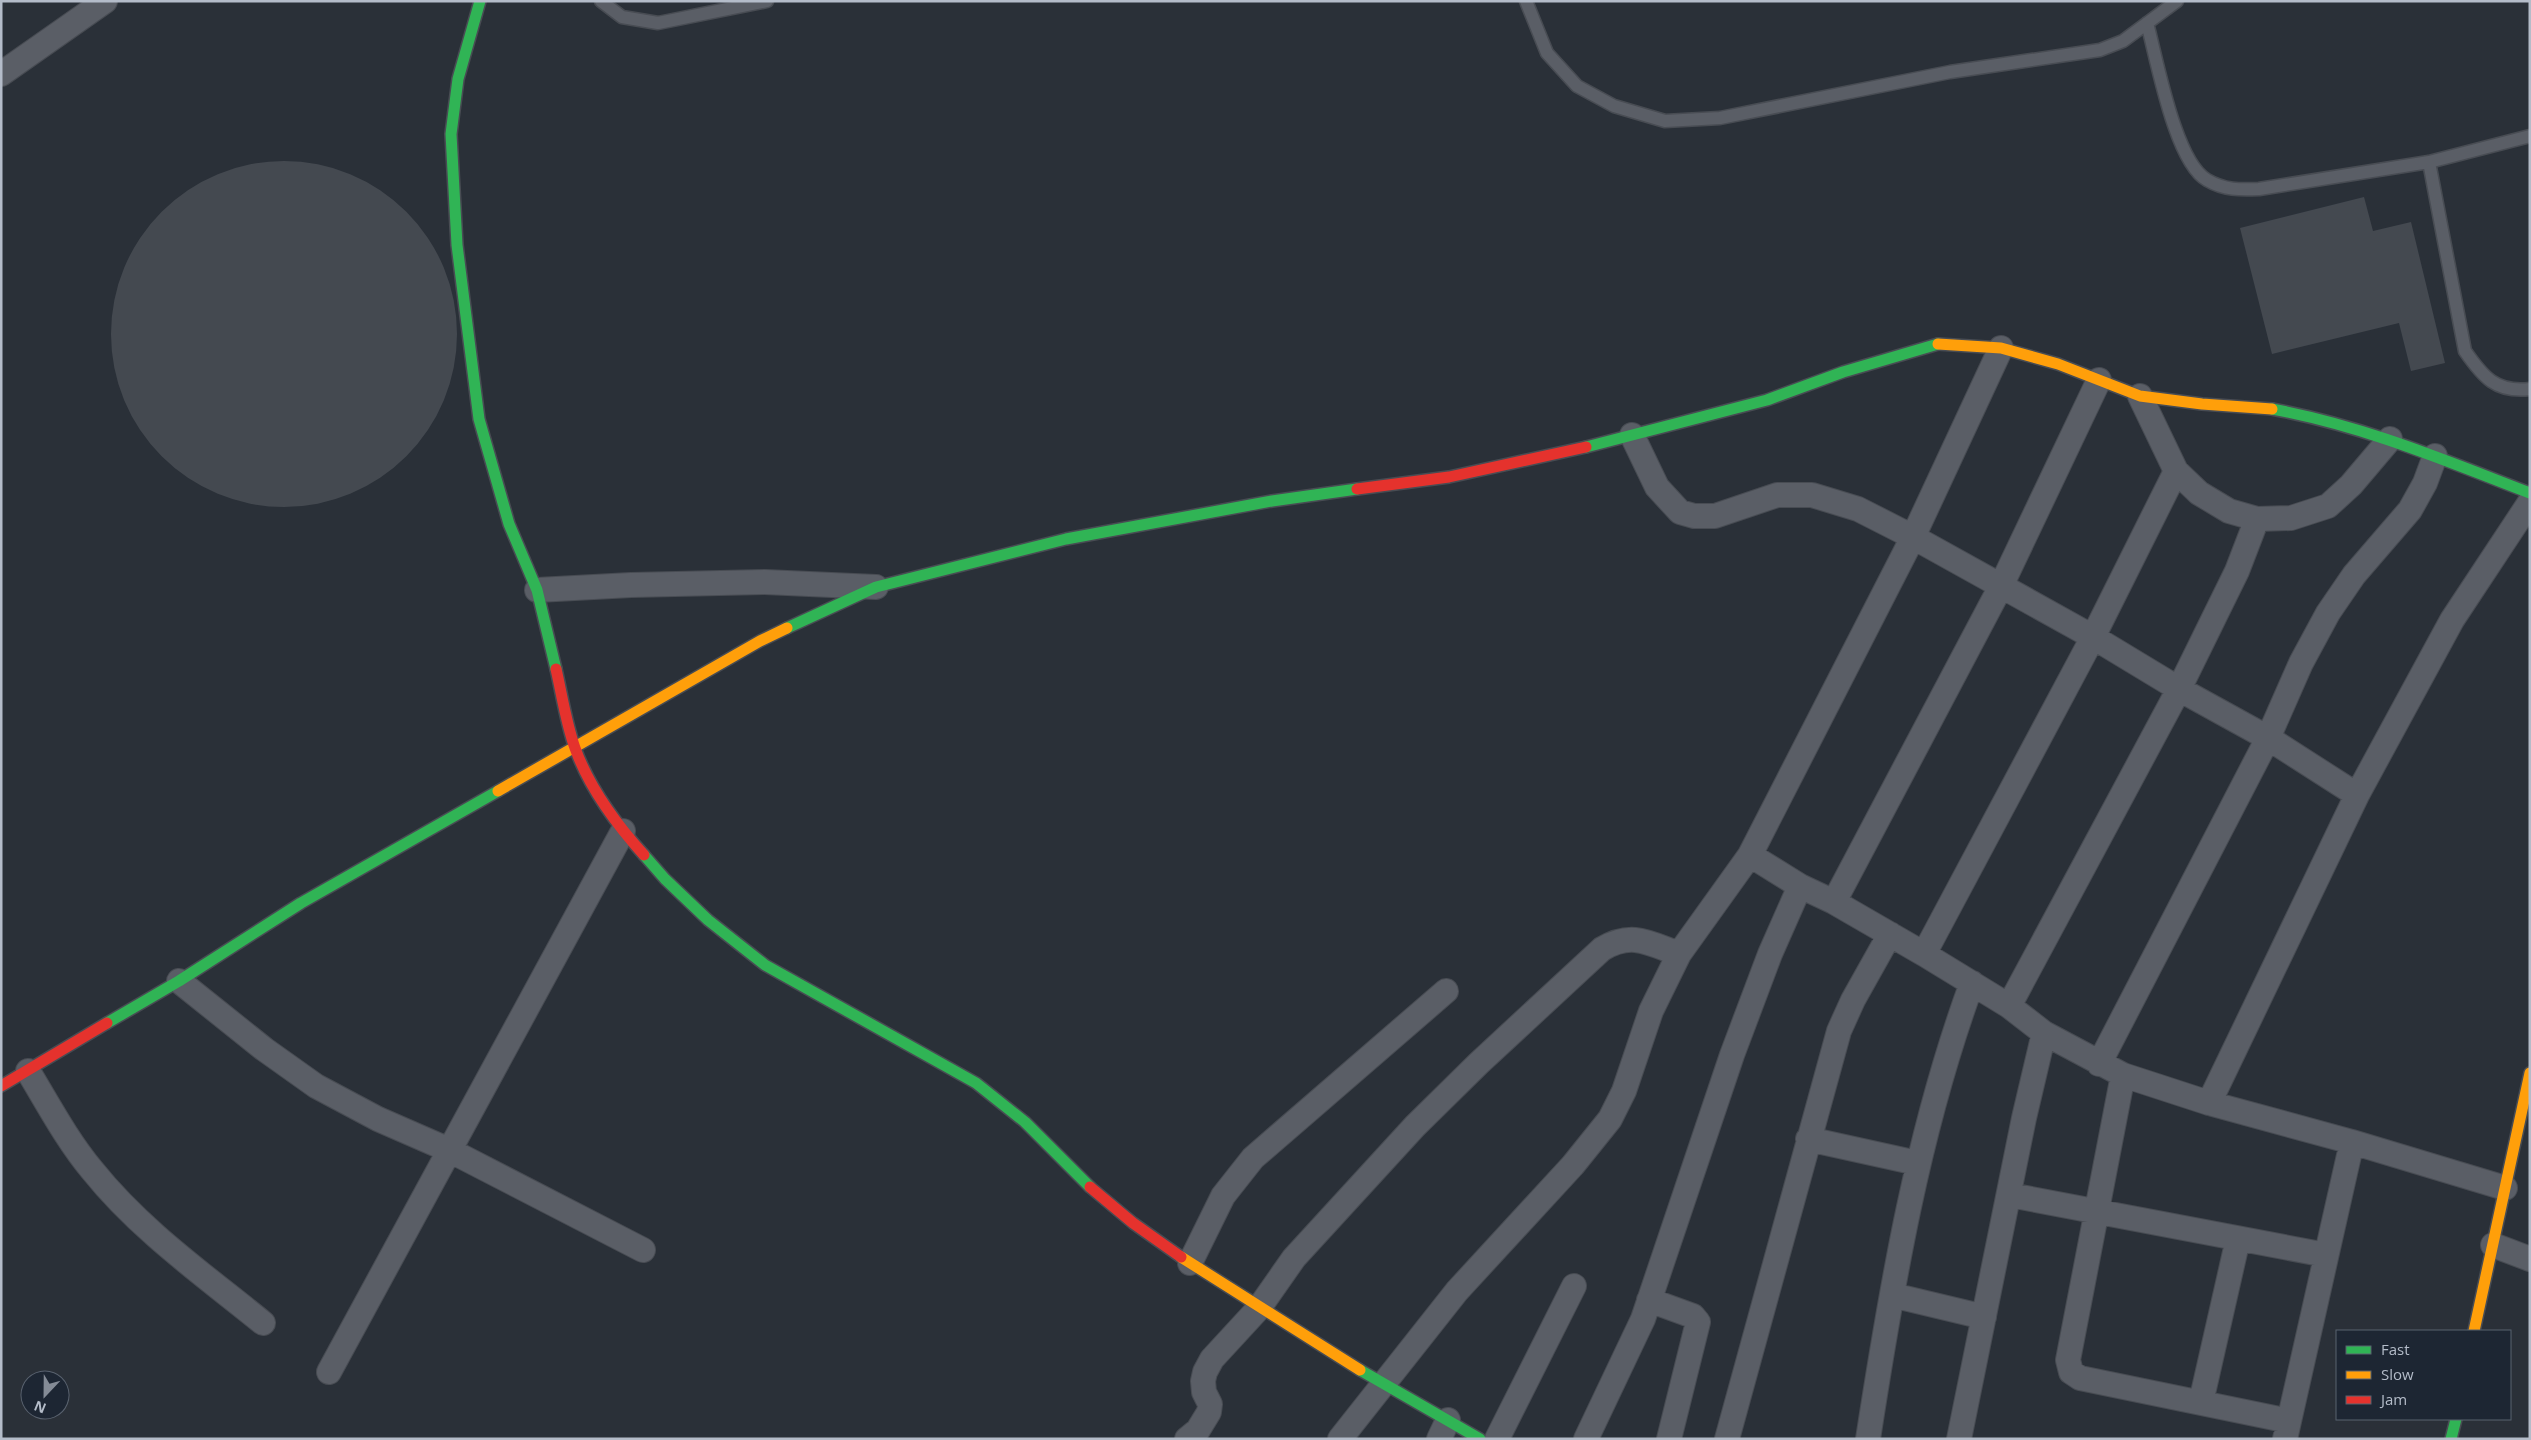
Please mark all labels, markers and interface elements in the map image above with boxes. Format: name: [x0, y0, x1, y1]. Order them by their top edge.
legend: [2336, 1330, 2511, 1420]
text: Fast: [2381, 1339, 2410, 1359]
text: Slow: [2381, 1364, 2414, 1384]
north arrow: [20, 1370, 70, 1420]
text: Jam: [2379, 1389, 2407, 1409]
text: N: [31, 1397, 49, 1418]

